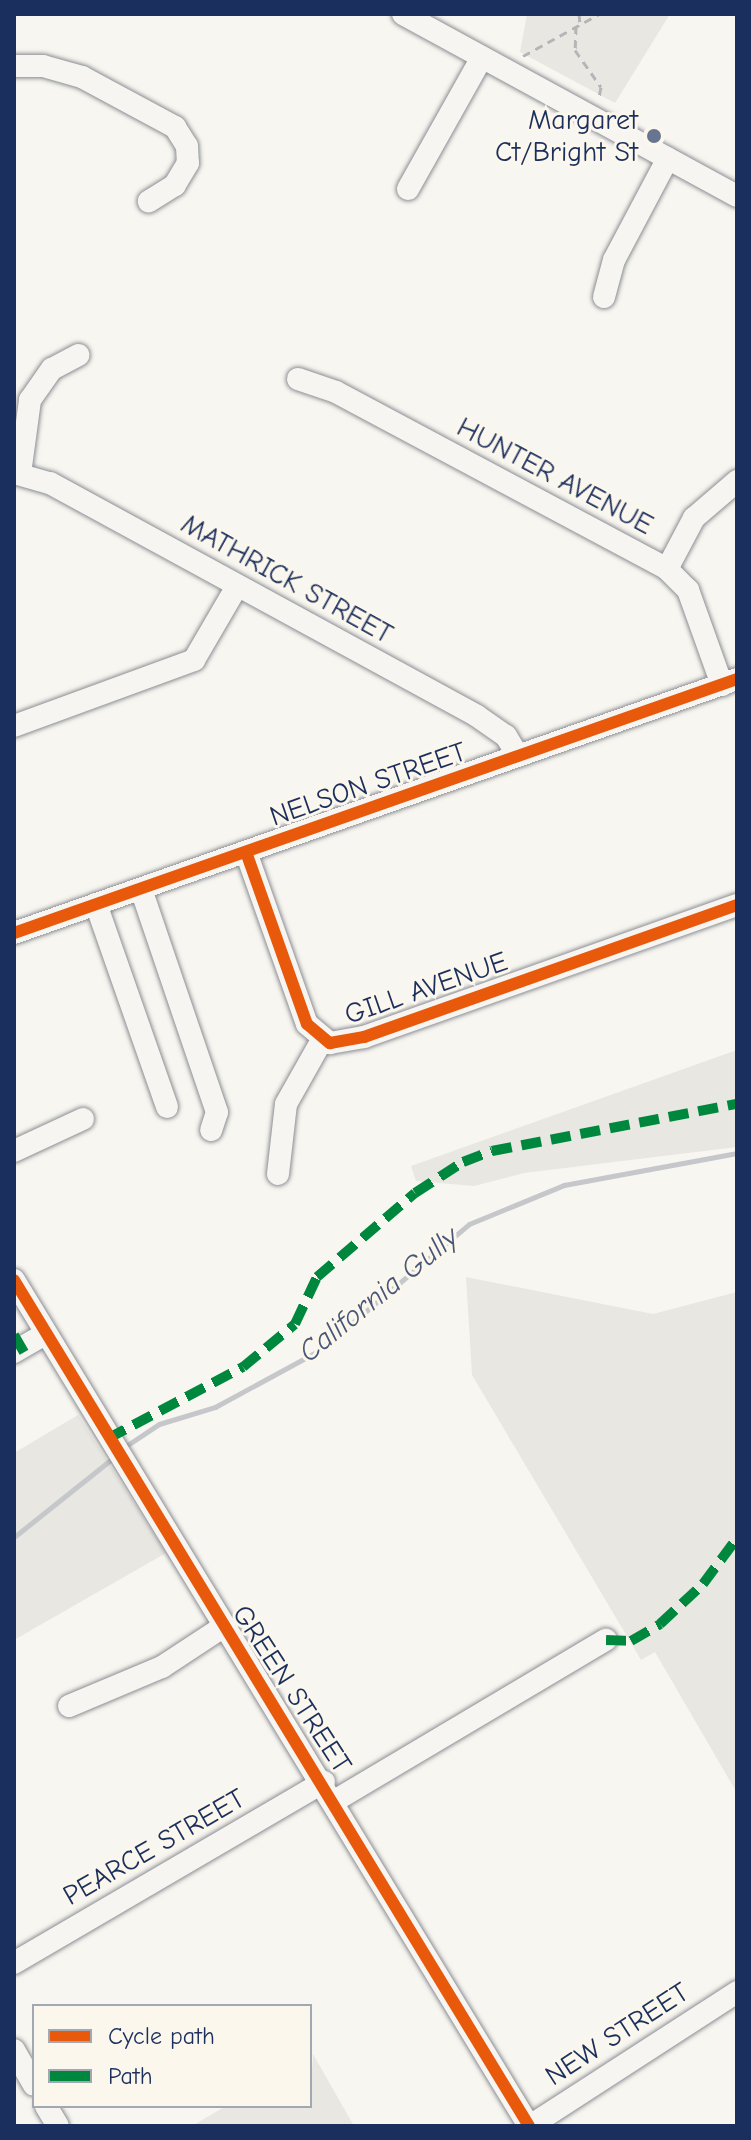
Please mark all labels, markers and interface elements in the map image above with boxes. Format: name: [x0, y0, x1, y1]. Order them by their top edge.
place label: Margaret Ct/Bright St: [495, 103, 638, 169]
marker: Margaret Ct/Bright St: [645, 127, 663, 145]
street label: HUNTER AVENUE: [451, 410, 659, 542]
street label: MATHRICK STREET: [175, 507, 399, 651]
street label: NELSON STREET: [265, 735, 471, 833]
street label: GILL AVENUE: [340, 944, 512, 1032]
water label: California Gully: [292, 1220, 466, 1370]
street label: GREEN STREET: [225, 1599, 359, 1779]
street label: PEARCE STREET: [57, 1781, 251, 1913]
street label: NEW STREET: [539, 1975, 695, 2093]
legend: [32, 2004, 312, 2108]
text: Cycle path: [108, 2022, 215, 2050]
text: Path: [108, 2062, 153, 2090]

